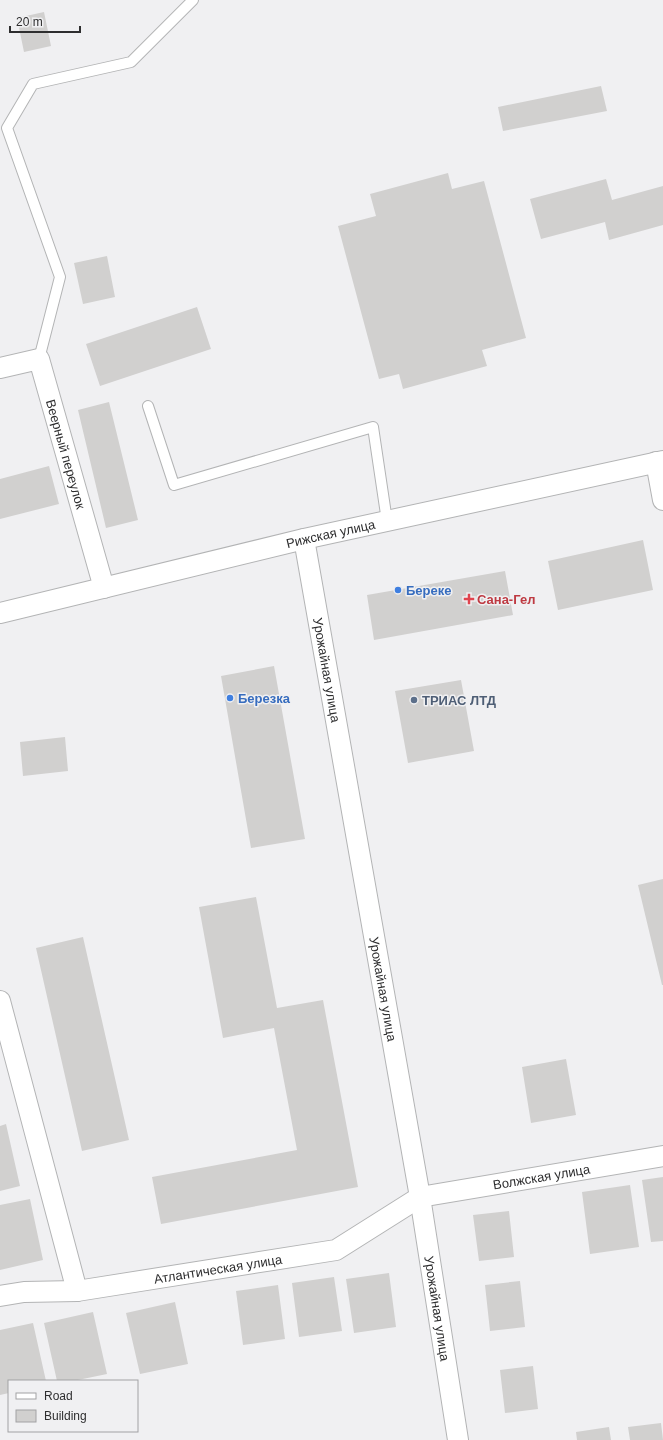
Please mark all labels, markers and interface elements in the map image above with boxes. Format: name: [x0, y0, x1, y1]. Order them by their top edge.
scale bar: [10, 8, 80, 34]
text: 20 m: [16, 15, 43, 29]
street label: Веерный переулок: [43, 398, 89, 511]
street label: Рижская улица: [284, 516, 377, 551]
place label: Береке: [406, 583, 451, 598]
marker: Береке: [393, 585, 403, 595]
place label: Сана-Гел: [477, 592, 535, 607]
marker: Сана-Гел: [464, 594, 474, 604]
street label: Урожайная улица: [310, 616, 344, 724]
place label: Березка: [238, 691, 291, 706]
marker: Березка: [225, 693, 235, 703]
place label: ТРИАС ЛТД: [422, 693, 497, 708]
marker: ТРИАС ЛТД: [409, 695, 419, 705]
street label: Урожайная улица: [367, 936, 400, 1043]
street label: Волжская улица: [492, 1161, 592, 1192]
street label: Атлантическая улица: [153, 1251, 284, 1286]
street label: Урожайная улица: [422, 1255, 453, 1363]
legend: [8, 1380, 138, 1432]
text: Road: [44, 1389, 73, 1403]
text: Building: [44, 1409, 87, 1423]

